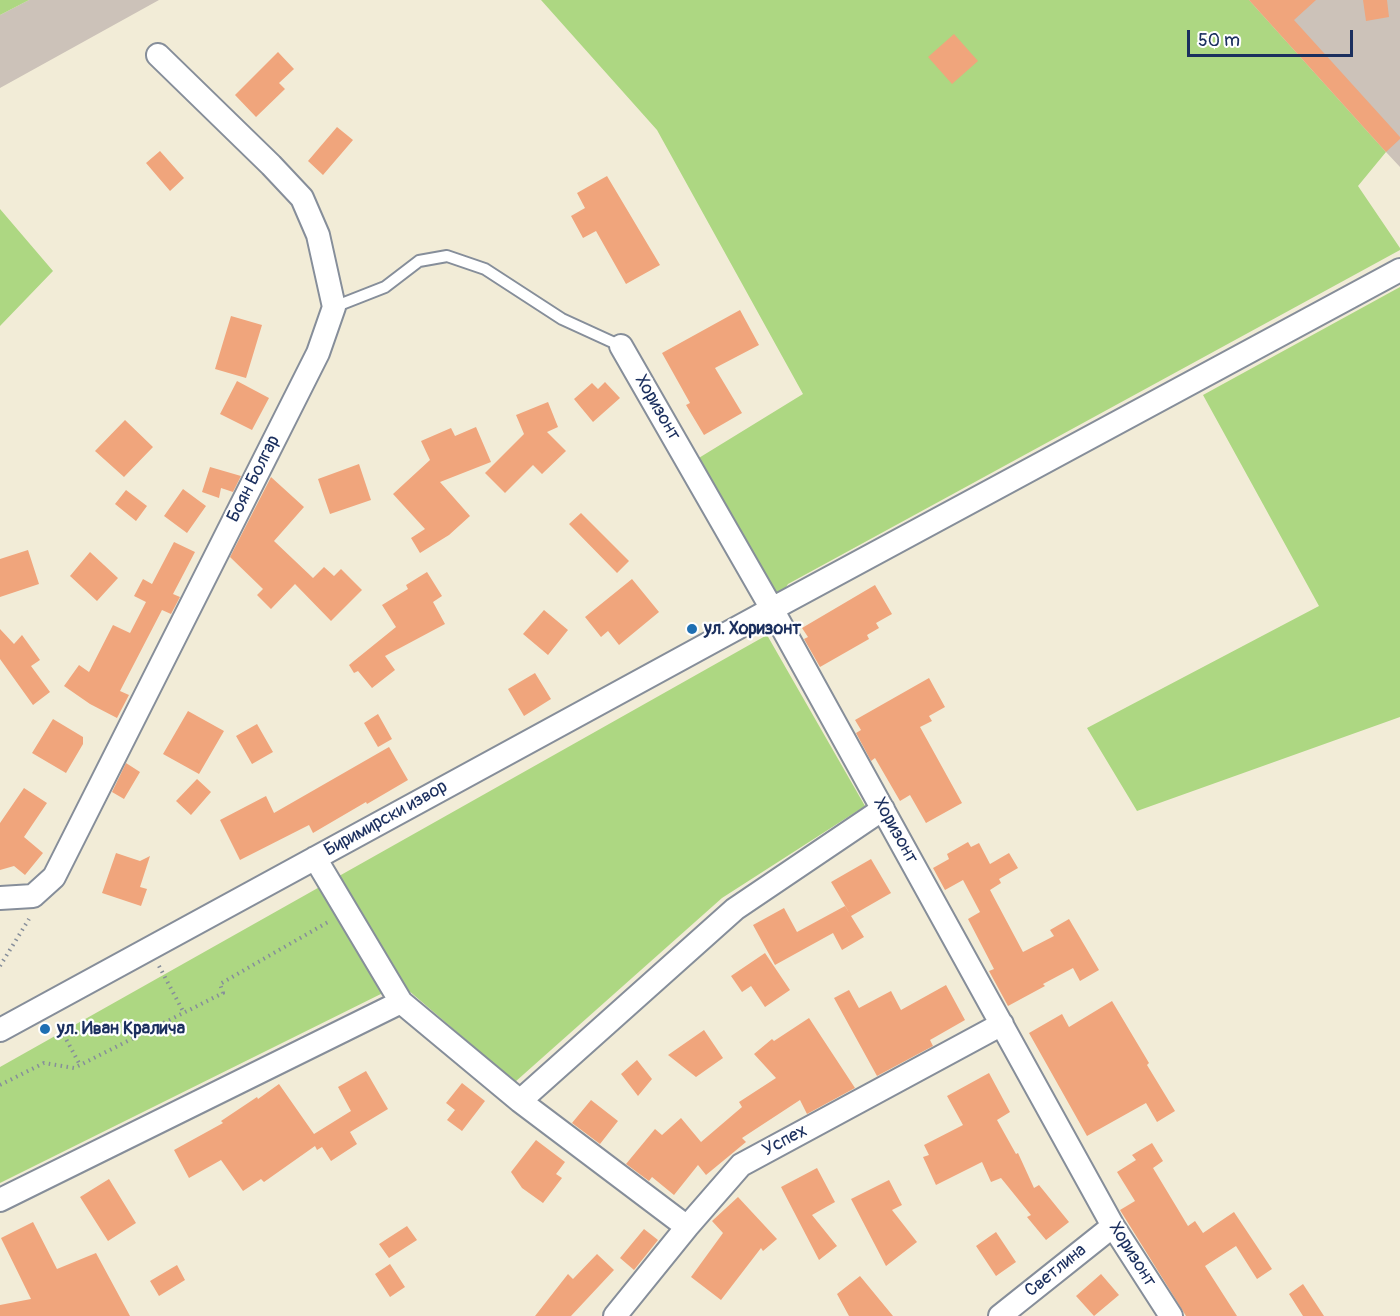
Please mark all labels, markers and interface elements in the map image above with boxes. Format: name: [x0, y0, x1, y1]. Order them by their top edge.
scale bar: [1190, 18, 1356, 56]
text: 50 m: [1198, 29, 1240, 52]
street label: Хоризонт: [630, 371, 684, 445]
street label: Боян Болгар: [223, 432, 285, 526]
place label: ул. Хоризонт: [704, 618, 801, 640]
marker: ул. Хоризонт: [685, 622, 699, 636]
street label: Биримирски извор: [321, 776, 451, 862]
street label: Хоризонт: [868, 794, 922, 868]
place label: ул. Иван Кралича: [57, 1018, 185, 1040]
marker: ул. Иван Кралича: [38, 1022, 52, 1036]
street label: Успех: [759, 1120, 811, 1162]
street label: Хоризонт: [1104, 1219, 1160, 1291]
street label: Светлина: [1021, 1240, 1091, 1302]

